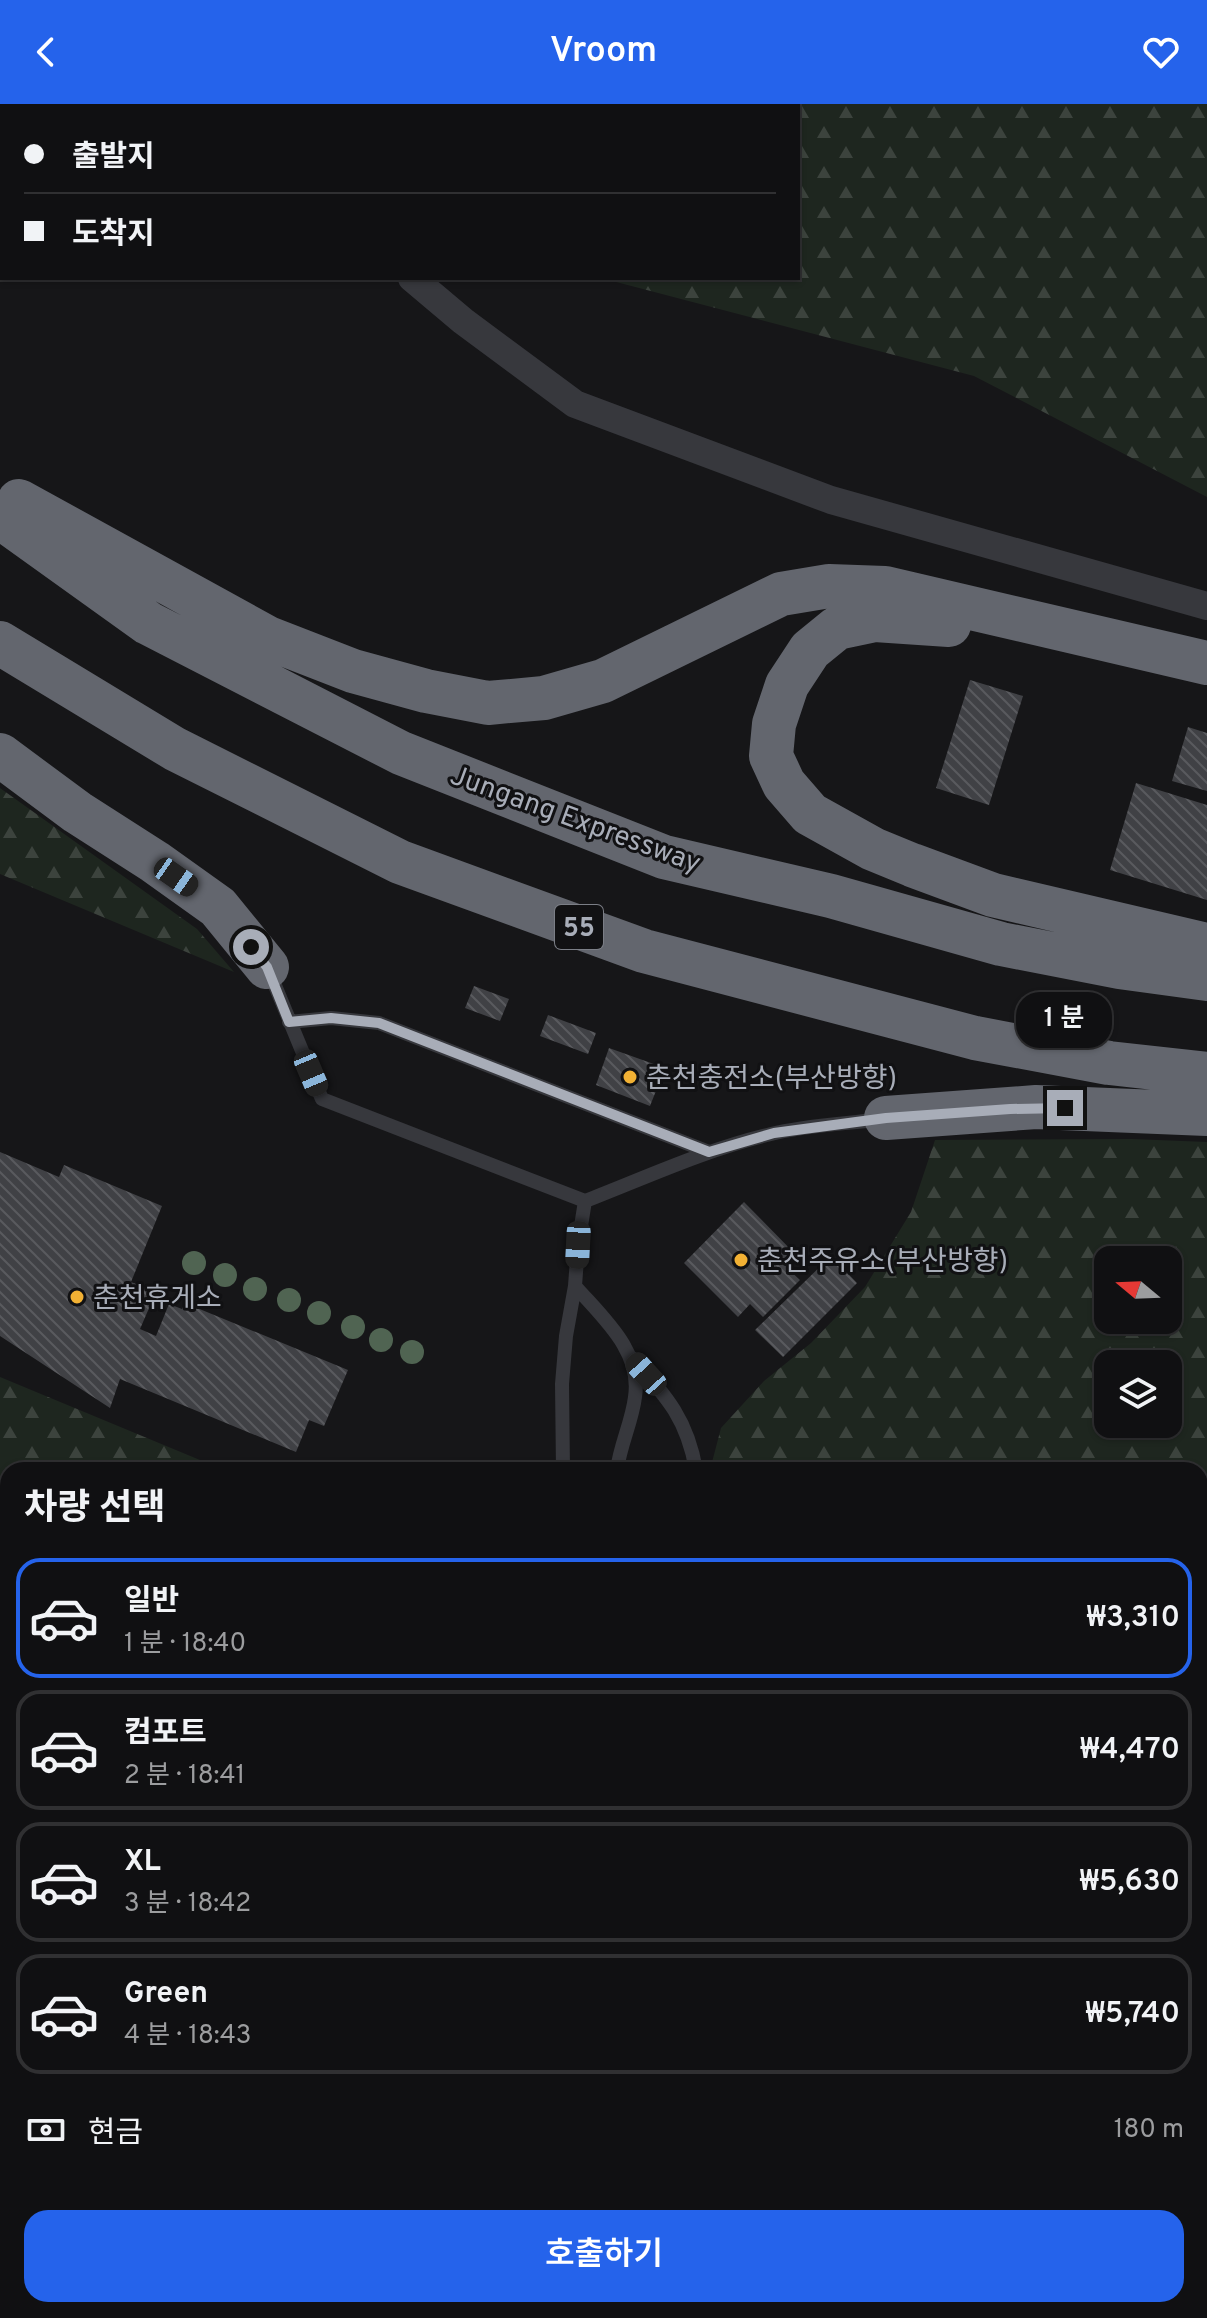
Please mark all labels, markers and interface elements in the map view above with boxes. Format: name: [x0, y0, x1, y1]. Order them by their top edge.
text: Vroom: [550, 29, 657, 75]
icon: back: [24, 30, 68, 74]
icon: heart: [1139, 30, 1183, 74]
text: 출발지: [72, 140, 155, 177]
text: 도착지: [72, 217, 155, 254]
street label: Jungang Expressway: [445, 759, 705, 883]
car: [149, 853, 203, 901]
road number: 55: [555, 905, 603, 949]
route start: [233, 929, 269, 965]
callout: 1 분: [1017, 992, 1113, 1048]
text: 1 분: [1044, 1003, 1084, 1036]
car: [291, 1046, 331, 1100]
place label: 춘천충전소(부산방향): [646, 1062, 897, 1098]
marker: 춘천충전소(부산방향): [621, 1068, 639, 1086]
route end: [1047, 1090, 1083, 1126]
car: [565, 1220, 591, 1270]
place label: 춘천주유소(부산방향): [757, 1245, 1008, 1281]
north arrow: [1094, 1246, 1182, 1334]
map controls: [1094, 1246, 1182, 1438]
marker: 춘천주유소(부산방향): [732, 1251, 750, 1269]
place label: 춘천휴게소: [93, 1282, 222, 1318]
marker: 춘천휴게소: [68, 1288, 86, 1306]
car: [621, 1348, 671, 1400]
button: layers: [1094, 1350, 1182, 1438]
text: 차량 선택: [24, 1487, 165, 1533]
icon: car: [28, 1582, 100, 1654]
text: 일반: [124, 1584, 179, 1621]
text: ₩3,310: [1086, 1600, 1180, 1637]
text: 1 분 · 18:40: [124, 1628, 246, 1661]
icon: car: [28, 1714, 100, 1786]
text: 컴포트: [124, 1716, 207, 1753]
text: ₩4,470: [1080, 1732, 1180, 1769]
text: 2 분 · 18:41: [124, 1760, 245, 1793]
text: XL: [124, 1844, 161, 1881]
icon: car: [28, 1846, 100, 1918]
text: ₩5,630: [1079, 1864, 1180, 1901]
text: 3 분 · 18:42: [124, 1888, 251, 1921]
text: Green: [124, 1976, 208, 2013]
icon: car: [28, 1978, 100, 2050]
text: ₩5,740: [1086, 1996, 1180, 2033]
text: 4 분 · 18:43: [124, 2020, 251, 2053]
icon: cash: [24, 2108, 68, 2152]
text: 180 m: [1114, 2114, 1184, 2147]
text: 현금: [88, 2116, 143, 2153]
button: 호출하기: [24, 2210, 1184, 2302]

